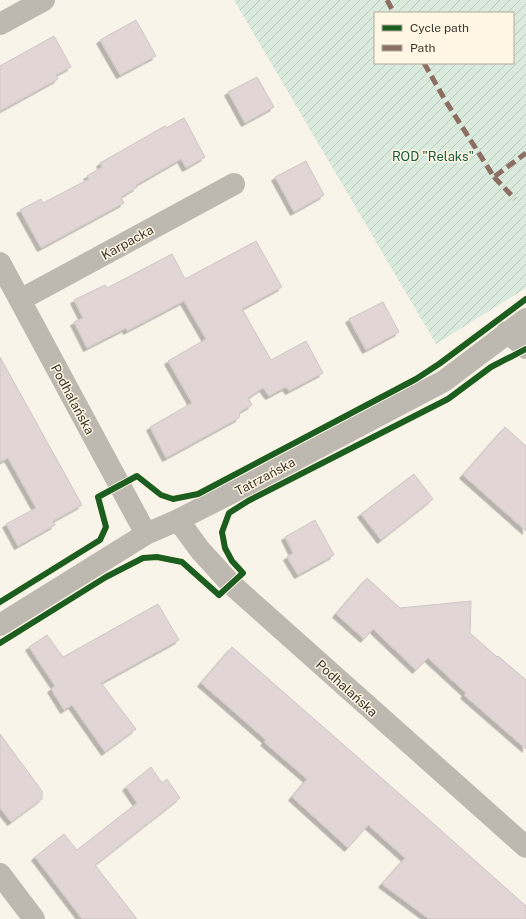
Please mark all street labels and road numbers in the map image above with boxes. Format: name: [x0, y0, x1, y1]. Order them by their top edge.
street label: Karpacka: [99, 222, 156, 263]
street label: Podhalańska: [48, 362, 97, 437]
street label: Tatrzańska: [233, 454, 298, 499]
street label: Podhalańska: [313, 657, 380, 720]

